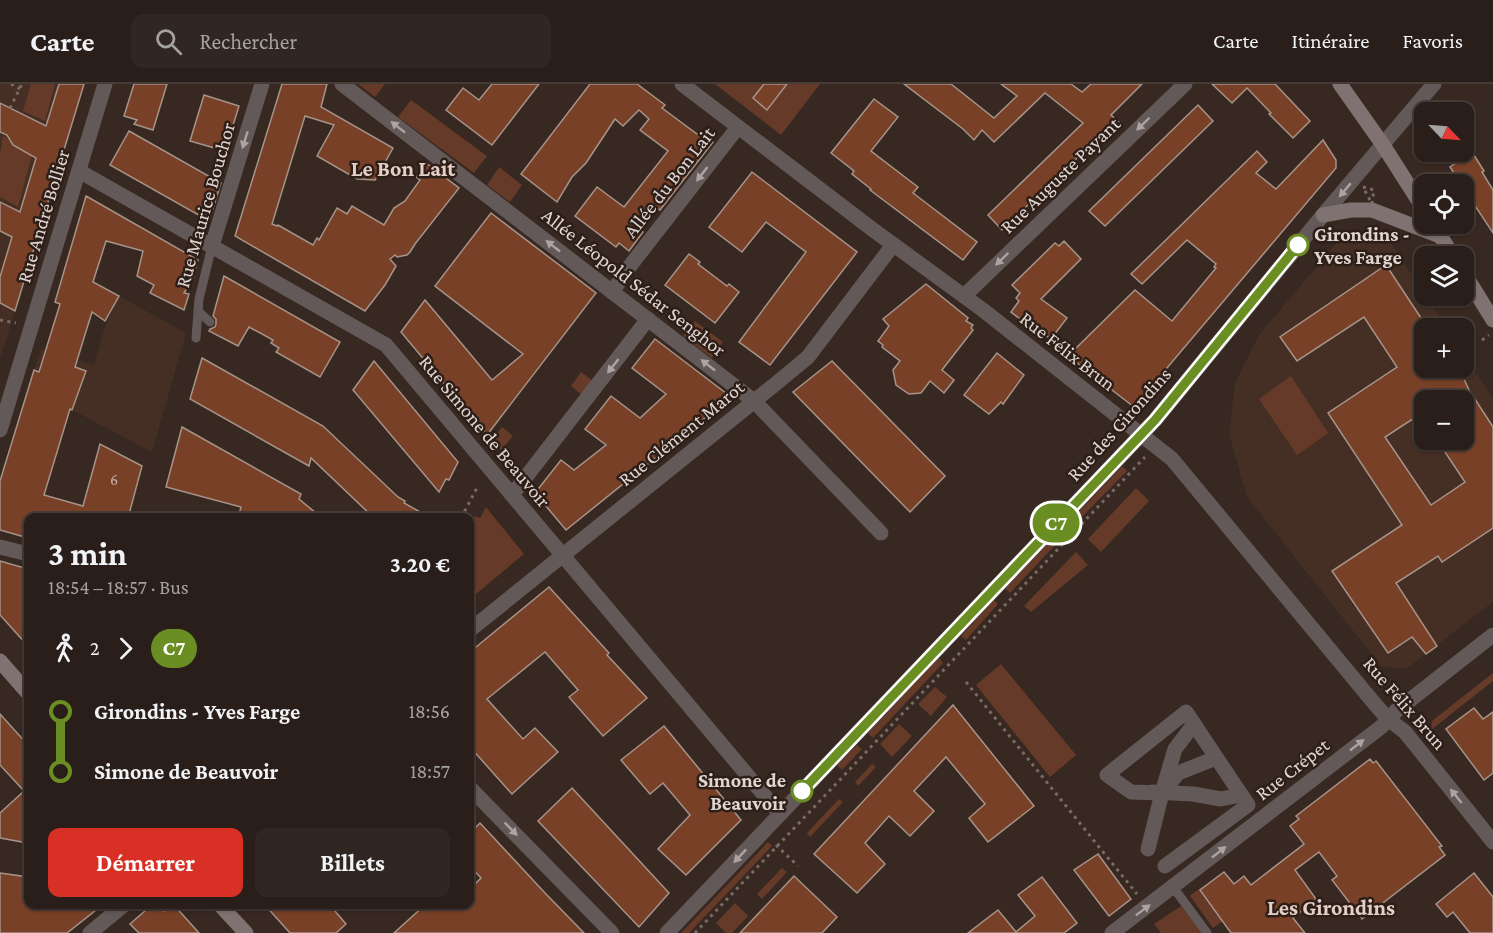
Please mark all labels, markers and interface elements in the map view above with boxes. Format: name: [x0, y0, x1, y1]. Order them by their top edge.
search box: [131, 14, 551, 68]
icon: search: [152, 25, 185, 58]
text: Carte: [30, 26, 95, 57]
text: Rechercher: [200, 29, 297, 54]
text: Carte: [1213, 29, 1259, 53]
text: Itinéraire: [1292, 29, 1369, 53]
text: Favoris: [1402, 29, 1463, 53]
north arrow: [1414, 102, 1474, 162]
map controls: [1414, 102, 1474, 450]
street label: Rue Auguste Payant: [996, 112, 1125, 238]
one-way arrow: [1137, 117, 1151, 131]
street label: Rue Maurice Bouchor: [171, 120, 239, 290]
one-way arrow: [391, 122, 406, 134]
street label: Allée du Bon Lait: [619, 122, 719, 242]
one-way arrow: [240, 131, 249, 149]
street label: Rue André Bollier: [12, 147, 74, 285]
district label: Le Bon Lait: [351, 156, 456, 181]
one-way arrow: [697, 166, 709, 181]
button: locate: [1414, 174, 1474, 234]
one-way arrow: [1339, 182, 1352, 197]
street label: Allée Léopold Sédar Senghor: [537, 203, 730, 361]
place label: Girondins - Yves Farge: [1314, 223, 1410, 268]
marker: Girondins - Yves Farge: [1287, 234, 1309, 256]
one-way arrow: [545, 240, 561, 253]
button: layers: [1414, 246, 1474, 306]
one-way arrow: [995, 252, 1010, 265]
street label: Rue Félix Brun: [1016, 307, 1120, 395]
button: +: [1414, 318, 1474, 378]
street label: Rue Simone de Beauvoir: [415, 350, 555, 512]
one-way arrow: [606, 358, 619, 374]
one-way arrow: [700, 359, 715, 371]
street label: Rue des Girondins: [1062, 363, 1176, 485]
street label: Rue Clément Marot: [614, 375, 748, 490]
button: −: [1414, 390, 1474, 450]
house number: 6: [110, 471, 118, 488]
line badge: C7: [1029, 504, 1083, 542]
text: C7: [1045, 511, 1067, 535]
text: 3 min: [48, 535, 127, 572]
text: 3.20 €: [390, 552, 450, 577]
text: 18:54 – 18:57 · Bus: [48, 576, 189, 598]
icon: walk: [48, 632, 81, 665]
icon: forward: [109, 632, 142, 665]
text: C7: [163, 636, 185, 660]
text: 2: [90, 637, 100, 659]
street label: Rue Félix Brun: [1359, 652, 1451, 754]
text: Girondins - Yves Farge: [94, 699, 300, 724]
text: 18:56: [408, 700, 450, 722]
street label: Rue Crépet: [1251, 733, 1334, 805]
one-way arrow: [1349, 739, 1365, 752]
text: Simone de Beauvoir: [94, 759, 278, 784]
text: 18:57: [410, 760, 450, 782]
place label: Simone de Beauvoir: [698, 769, 786, 814]
marker: Simone de Beauvoir: [791, 780, 813, 802]
one-way arrow: [1450, 788, 1463, 804]
one-way arrow: [503, 822, 517, 836]
button: Démarrer: [48, 828, 243, 897]
button: Billets: [255, 828, 450, 897]
one-way arrow: [1211, 845, 1227, 858]
one-way arrow: [734, 848, 747, 863]
district label: Les Girondins: [1267, 895, 1395, 920]
one-way arrow: [1135, 905, 1150, 917]

